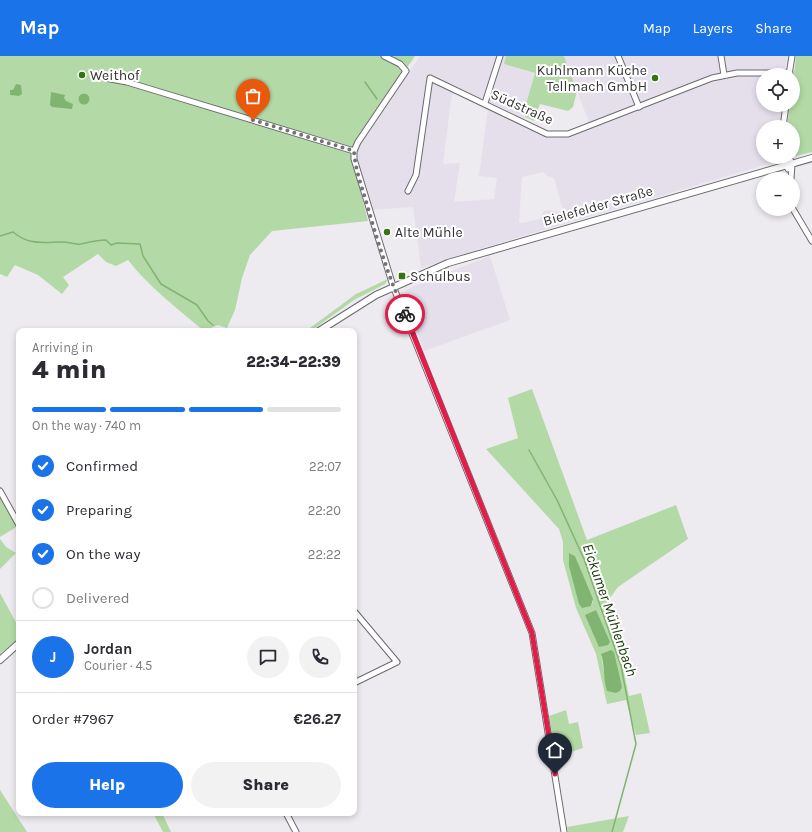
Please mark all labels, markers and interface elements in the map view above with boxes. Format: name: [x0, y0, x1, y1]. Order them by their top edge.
text: Map: [20, 17, 59, 39]
text: Map: [643, 20, 671, 37]
text: Layers: [693, 20, 733, 37]
text: Share: [755, 20, 792, 37]
place label: Kuhlmann Küche Tellmach GmbH: [537, 62, 647, 95]
place label: Weithof: [90, 67, 140, 84]
map controls: [756, 68, 800, 216]
button: locate: [756, 68, 800, 112]
marker: Weithof: [77, 70, 87, 80]
marker: Kuhlmann Küche Tellmach GmbH: [650, 73, 660, 83]
pin: [236, 79, 270, 120]
icon: bag: [242, 85, 264, 107]
street label: Südstraße: [488, 86, 556, 128]
button: +: [756, 120, 800, 164]
button: −: [756, 172, 800, 216]
street label: Bielefelder Straße: [541, 182, 655, 230]
place label: Alte Mühle: [395, 224, 463, 241]
marker: Alte Mühle: [382, 227, 392, 237]
place label: Schulbus: [410, 268, 471, 285]
marker: Schulbus: [397, 271, 407, 281]
courier: [385, 294, 425, 334]
icon: bike: [394, 303, 416, 325]
text: Arriving in: [32, 340, 93, 355]
text: 22:34–22:39: [246, 353, 341, 371]
text: 4 min: [32, 354, 107, 385]
text: On the way · 740 m: [32, 418, 141, 433]
icon: check: [32, 455, 54, 477]
text: Confirmed: [66, 457, 138, 475]
text: 22:07: [309, 459, 341, 474]
icon: check: [32, 499, 54, 521]
text: Preparing: [66, 501, 132, 519]
text: 22:20: [308, 503, 341, 518]
water label: Eickumer Mühlenbach: [579, 541, 641, 679]
icon: check: [32, 543, 54, 565]
text: On the way: [66, 545, 140, 563]
text: 22:22: [308, 547, 341, 562]
text: Delivered: [66, 589, 130, 607]
button: chat: [247, 636, 289, 678]
button: phone: [299, 636, 341, 678]
text: Jordan: [84, 640, 132, 658]
text: J: [50, 648, 56, 666]
text: Courier · 4.5: [84, 658, 152, 673]
text: Order #7967: [32, 710, 113, 728]
text: €26.27: [294, 710, 341, 728]
pin: [538, 733, 572, 774]
icon: home: [544, 739, 566, 761]
button: Help: [32, 762, 183, 808]
button: Share: [191, 762, 341, 808]

